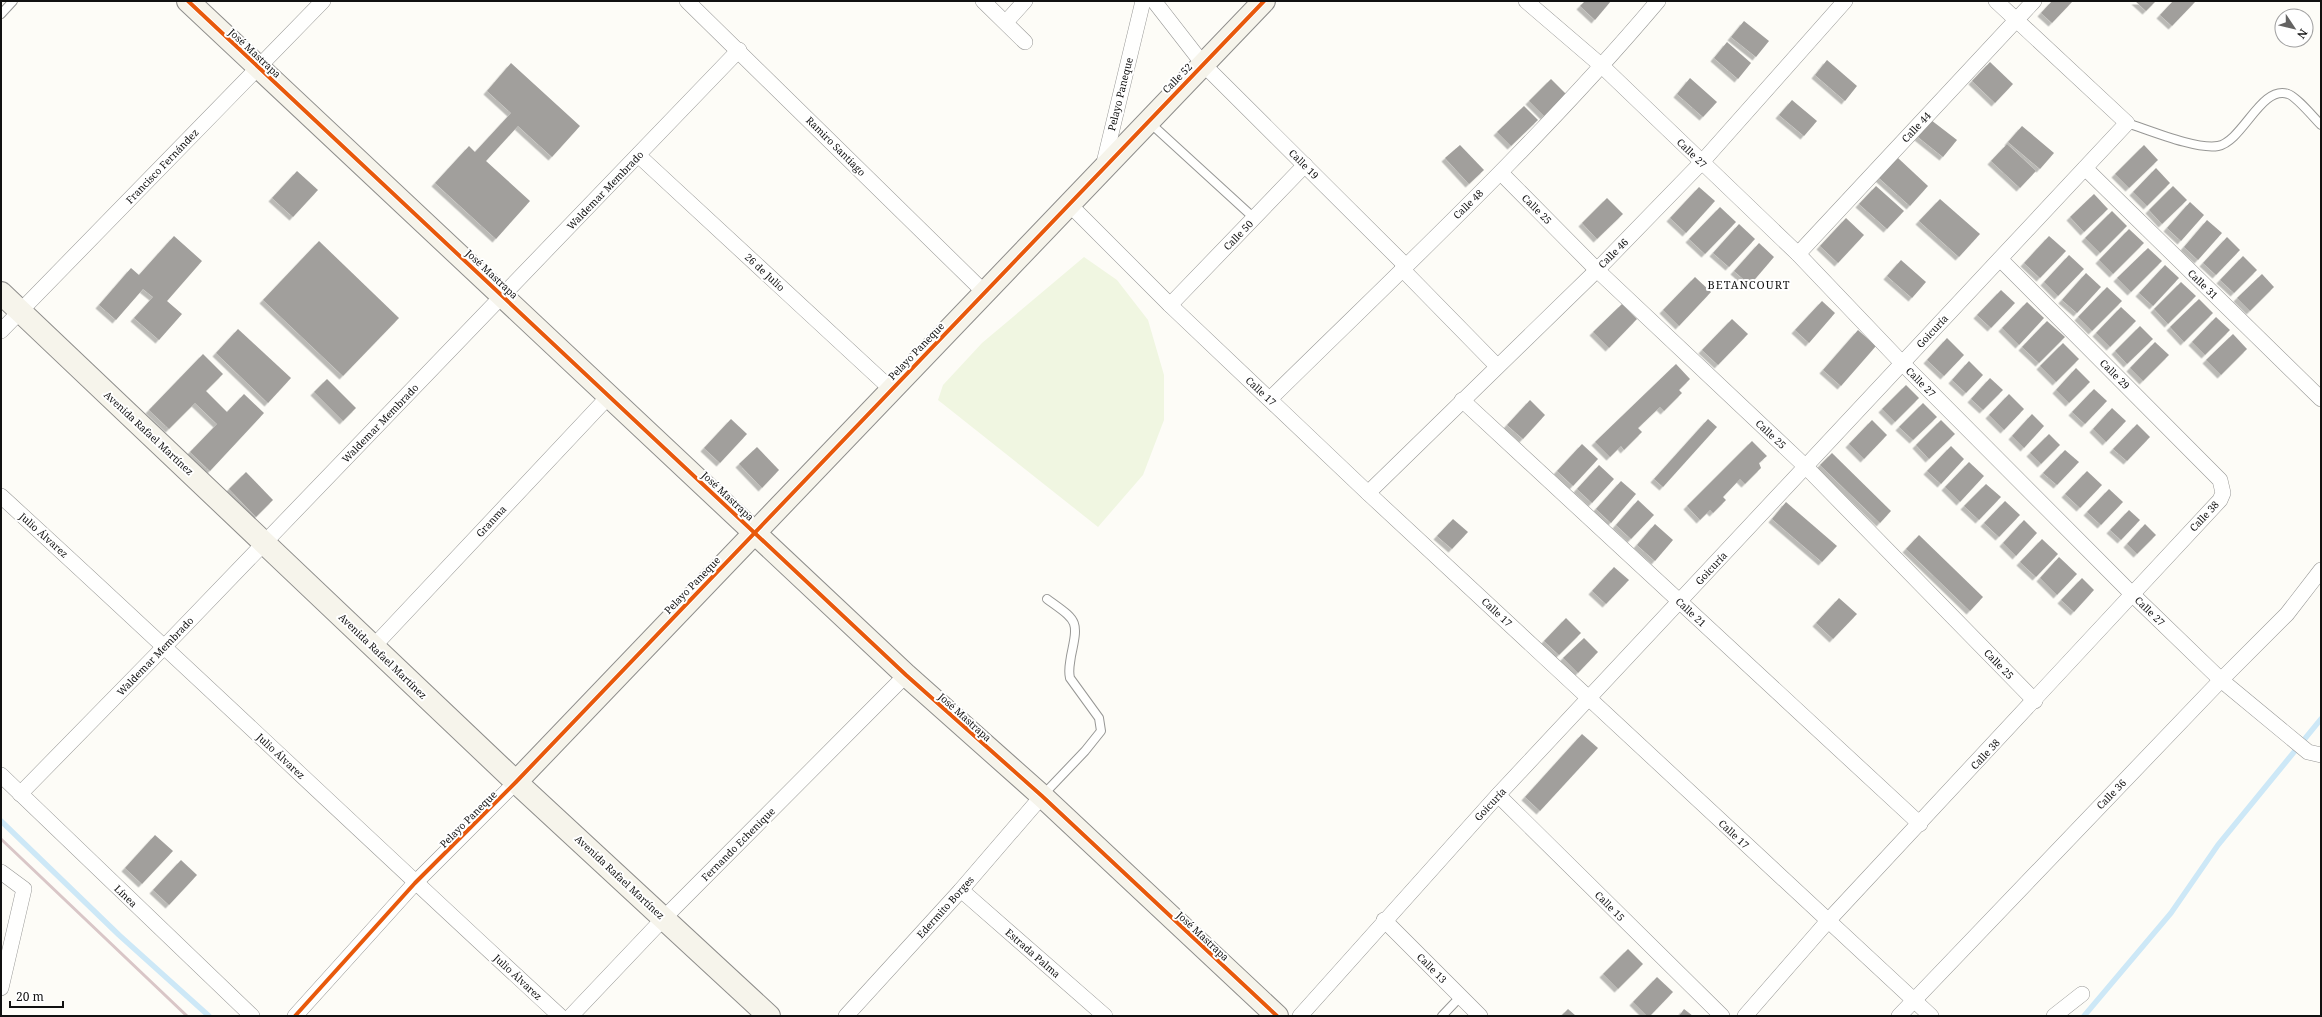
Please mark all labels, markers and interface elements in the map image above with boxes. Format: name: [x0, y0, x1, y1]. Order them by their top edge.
north arrow: [2274, 8, 2314, 48]
street label: José Mastrapa: [225, 24, 284, 81]
text: N: [2294, 26, 2311, 42]
street label: Pelayo Paneque: [1104, 56, 1136, 132]
street label: Calle 52: [1159, 60, 1195, 96]
street label: Calle 44: [1898, 108, 1934, 145]
street label: Ramiro Santiago: [803, 113, 869, 179]
street label: Francisco Fernández: [123, 125, 201, 207]
street label: Calle 27: [1674, 135, 1710, 171]
street label: Calle 19: [1286, 146, 1322, 182]
street label: Waldemar Membrado: [564, 147, 647, 233]
street label: Calle 48: [1450, 186, 1486, 222]
street label: Calle 25: [1519, 191, 1555, 227]
street label: Calle 50: [1220, 217, 1256, 253]
street label: Calle 46: [1595, 235, 1631, 271]
street label: José Mastrapa: [462, 245, 521, 302]
street label: 26 de Julio: [742, 250, 788, 294]
street label: Calle 31: [2185, 266, 2221, 302]
district label: BETANCOURT: [1708, 277, 1790, 292]
street label: Goicuría: [1913, 311, 1951, 351]
street label: Pelayo Paneque: [885, 319, 947, 383]
street label: Calle 29: [2097, 356, 2133, 392]
street label: Calle 27: [1903, 364, 1939, 400]
street label: Calle 17: [1243, 373, 1280, 409]
street label: Waldemar Membrado: [339, 380, 422, 466]
street label: Avenida Rafael Martínez: [101, 388, 197, 478]
street label: Calle 25: [1753, 416, 1789, 452]
street label: José Mastrapa: [698, 467, 757, 524]
street label: Calle 38: [2186, 497, 2222, 534]
street label: Granma: [473, 502, 510, 540]
street label: Julio Álvarez: [16, 509, 71, 561]
street label: Goicuría: [1692, 548, 1730, 588]
street label: Pelayo Paneque: [661, 553, 723, 617]
street label: Calle 27: [2132, 593, 2168, 629]
street label: Calle 17: [1479, 594, 1516, 630]
street label: Calle 21: [1673, 594, 1709, 630]
street label: Avenida Rafael Martínez: [336, 610, 430, 702]
street label: Waldemar Membrado: [114, 613, 197, 699]
street label: Calle 25: [1981, 646, 2017, 682]
street label: José Mastrapa: [935, 689, 995, 745]
street label: Julio Álvarez: [253, 729, 308, 782]
street label: Calle 38: [1967, 735, 2003, 772]
street label: Calle 36: [2093, 776, 2129, 812]
street label: Goicuría: [1471, 784, 1509, 824]
street label: Pelayo Paneque: [436, 787, 500, 851]
street label: Fernando Echenique: [698, 804, 778, 884]
street label: Calle 17: [1716, 816, 1753, 852]
street label: Avenida Rafael Martínez: [572, 832, 668, 922]
street label: Edermito Borges: [913, 873, 977, 941]
street label: Línea: [111, 882, 141, 911]
street label: Calle 15: [1592, 888, 1628, 924]
street label: José Mastrapa: [1173, 907, 1232, 964]
street label: Estrada Palma: [1003, 925, 1064, 981]
street label: Julio Álvarez: [490, 950, 545, 1003]
street label: Calle 13: [1414, 950, 1450, 986]
scale bar: [10, 983, 63, 1009]
text: 20 m: [16, 988, 44, 1005]

